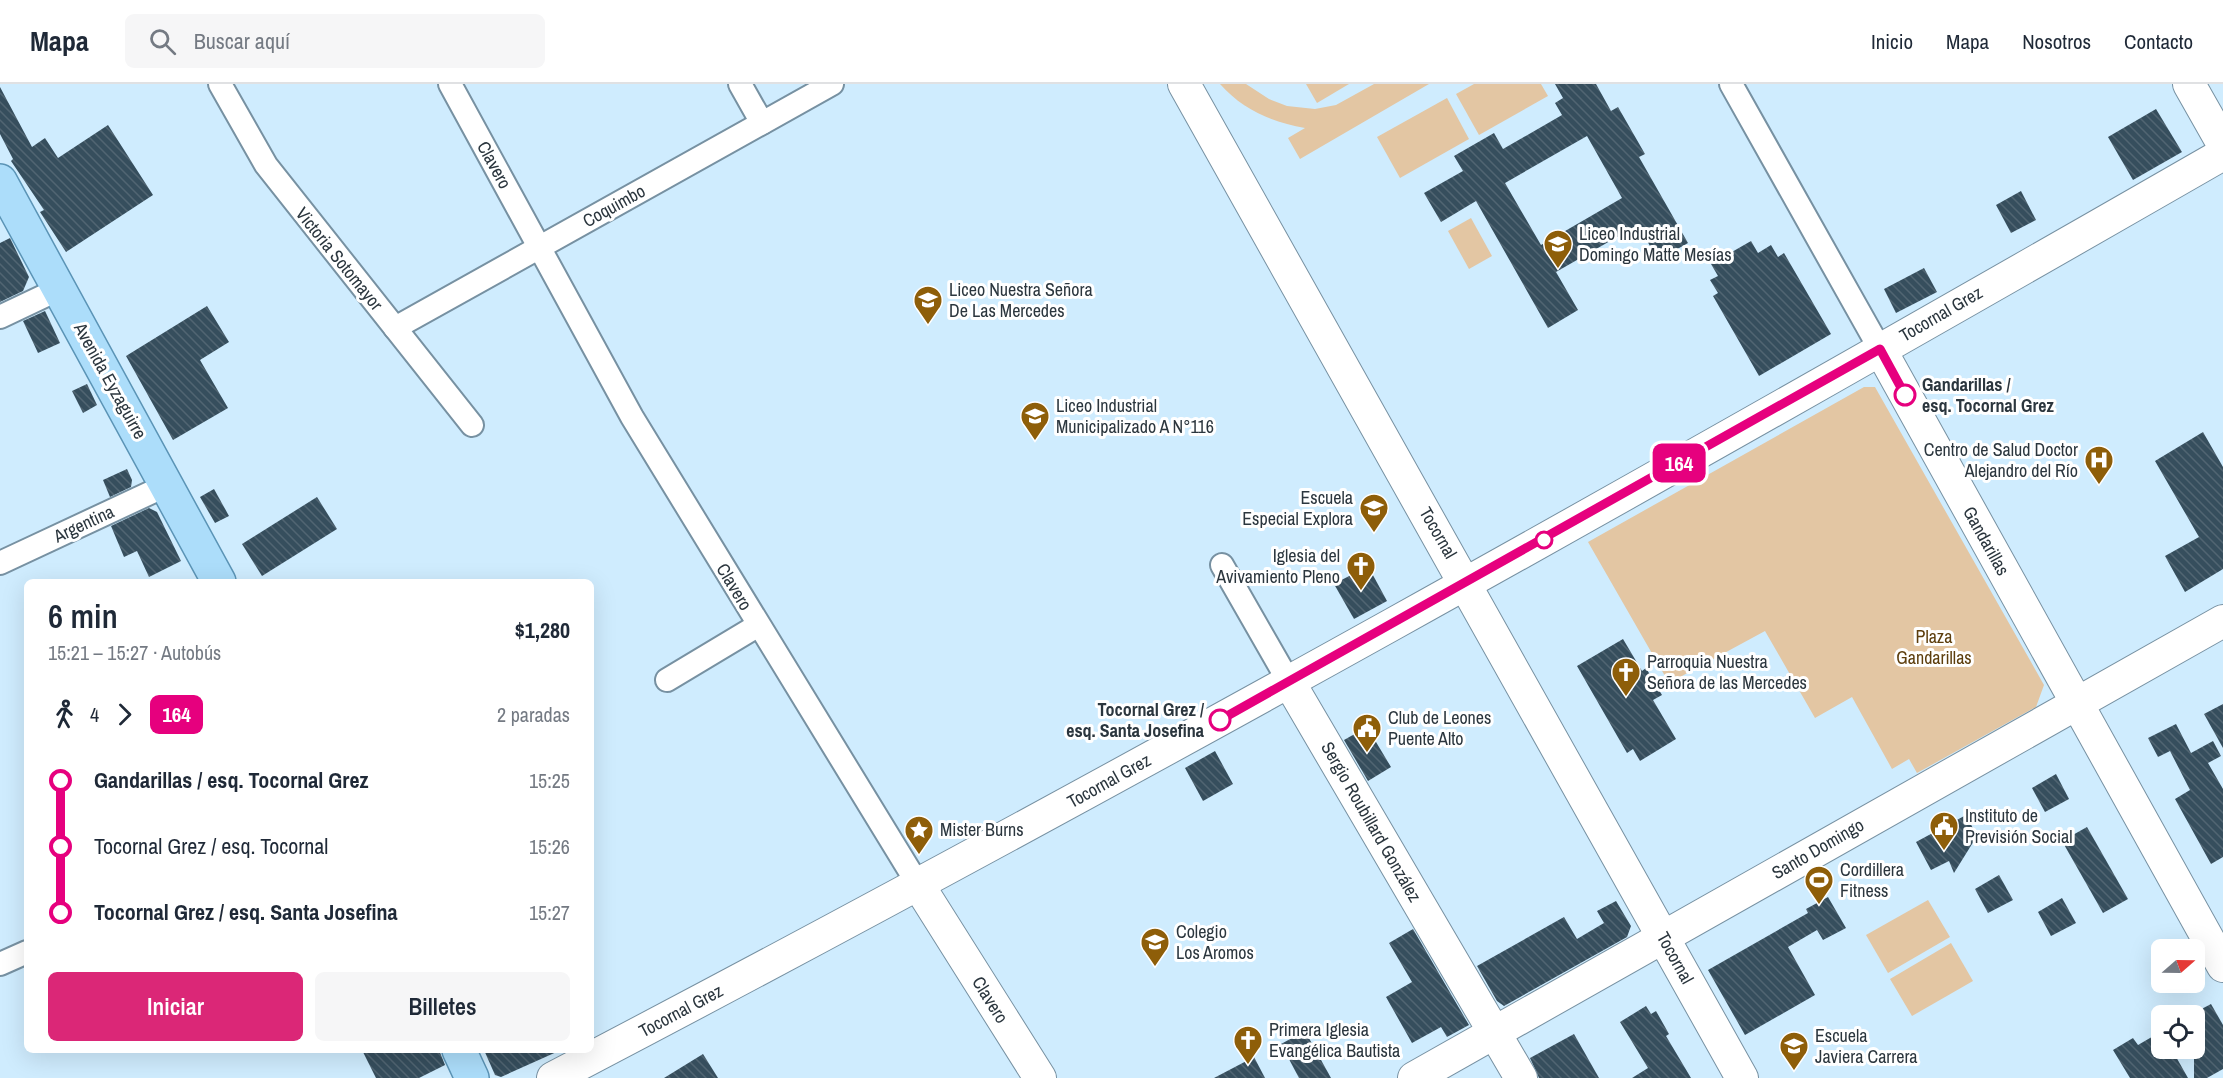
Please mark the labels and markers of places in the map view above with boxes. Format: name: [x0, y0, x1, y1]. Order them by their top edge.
place label: Liceo Industrial Domingo Matte Mesías: [1579, 221, 1732, 267]
school or university icon: Liceo Industrial Domingo Matte Mesías: [1542, 228, 1574, 270]
place label: Liceo Nuestra Señora De Las Mercedes: [949, 277, 1093, 323]
school or university icon: Liceo Nuestra Señora De Las Mercedes: [912, 284, 944, 326]
place label: Gandarillas / esq. Tocornal Grez: [1922, 372, 2054, 418]
marker: Gandarillas / esq. Tocornal Grez: [1894, 384, 1916, 406]
place label: Liceo Industrial Municipalizado A N°116: [1056, 393, 1214, 439]
school or university icon: Liceo Industrial Municipalizado A N°116: [1019, 400, 1051, 442]
place label: Centro de Salud Doctor Alejandro del Río: [1924, 437, 2078, 483]
hospital icon: Centro de Salud Doctor Alejandro del Río: [2083, 444, 2115, 486]
place label: Escuela Especial Explora: [1242, 485, 1353, 531]
school or university icon: Escuela Especial Explora: [1358, 492, 1390, 534]
unlabelled marker: [1535, 531, 1553, 549]
place label: Iglesia del Avivamiento Pleno: [1215, 543, 1340, 589]
church icon: Iglesia del Avivamiento Pleno: [1345, 550, 1377, 592]
place label: Parroquia Nuestra Señora de las Mercedes: [1647, 649, 1807, 695]
church icon: Parroquia Nuestra Señora de las Mercedes: [1610, 656, 1642, 698]
place label: Tocornal Grez / esq. Santa Josefina: [1066, 697, 1205, 743]
place label: Club de Leones Puente Alto: [1388, 705, 1491, 751]
marker: Tocornal Grez / esq. Santa Josefina: [1209, 709, 1231, 731]
public building icon: Club de Leones Puente Alto: [1351, 712, 1383, 754]
place label: Instituto de Previsión Social: [1965, 803, 2072, 849]
public building icon: Instituto de Previsión Social: [1928, 810, 1960, 852]
place icon: Mister Burns: [903, 814, 935, 856]
place label: Mister Burns: [940, 817, 1024, 842]
place label: Cordillera Fitness: [1840, 857, 1904, 903]
sports icon: Cordillera Fitness: [1803, 864, 1835, 906]
place label: Colegio Los Aromos: [1176, 919, 1254, 965]
school or university icon: Colegio Los Aromos: [1139, 926, 1171, 968]
place label: Primera Iglesia Evangélica Bautista: [1269, 1017, 1400, 1063]
place label: Escuela Javiera Carrera: [1815, 1023, 1918, 1069]
church icon: Primera Iglesia Evangélica Bautista: [1232, 1024, 1264, 1066]
school or university icon: Escuela Javiera Carrera: [1778, 1030, 1810, 1072]

